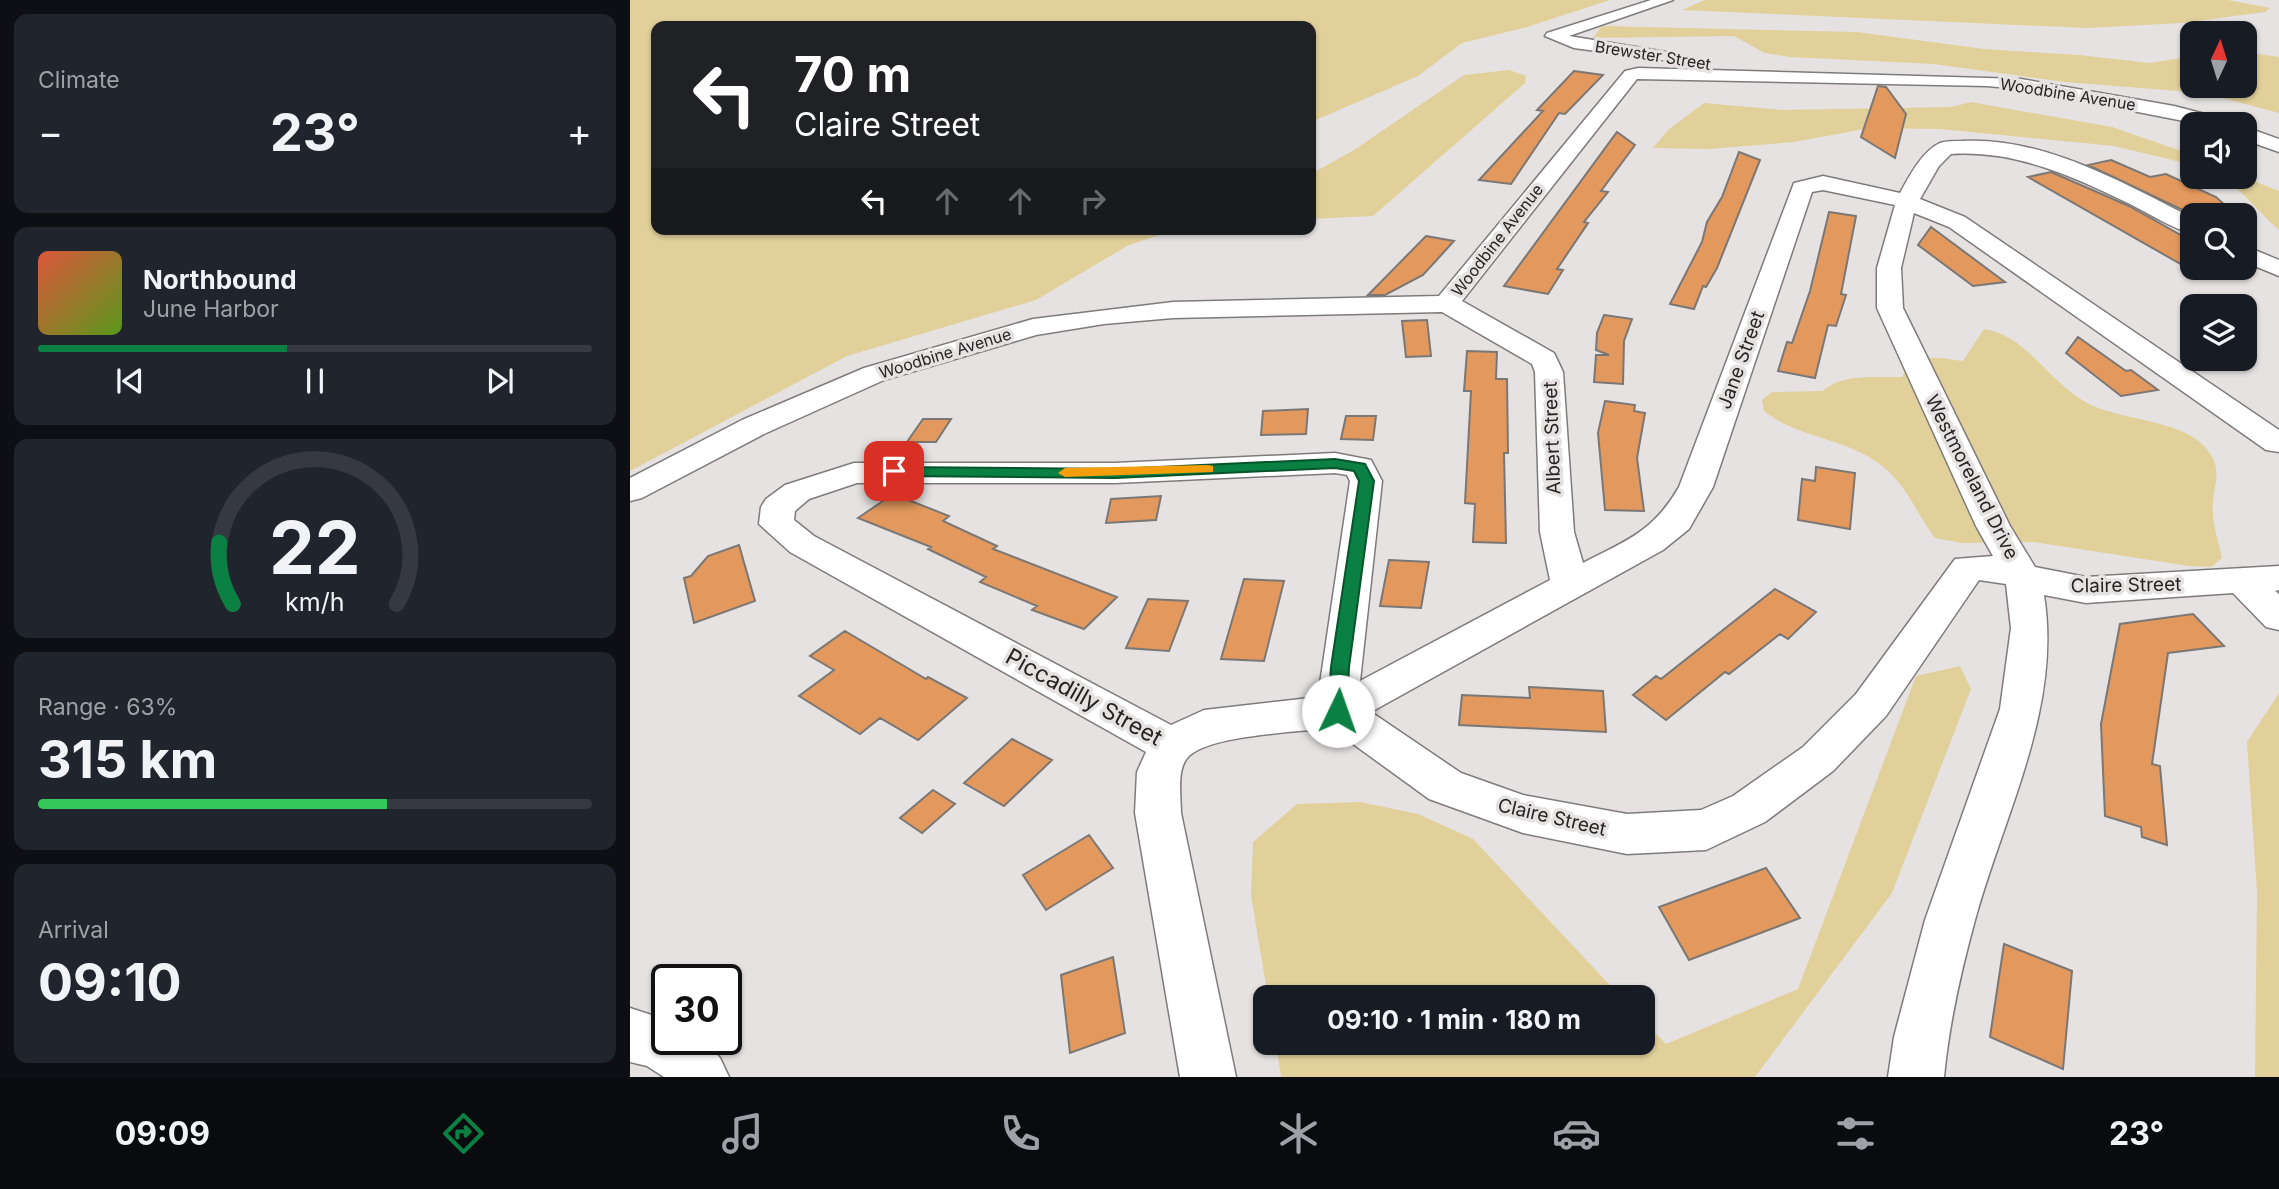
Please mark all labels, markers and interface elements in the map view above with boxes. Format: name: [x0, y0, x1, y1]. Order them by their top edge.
north arrow: [2180, 21, 2258, 98]
map controls: [2180, 21, 2257, 371]
street label: Brewster Street: [1594, 36, 1712, 74]
text: 70 m: [794, 45, 911, 104]
icon: left: [679, 49, 770, 140]
text: Climate: [38, 66, 120, 94]
street label: Woodbine Avenue: [1999, 73, 2137, 115]
text: 23°: [270, 101, 360, 164]
text: Claire Street: [794, 105, 980, 144]
text: −: [38, 109, 63, 155]
text: +: [567, 109, 592, 155]
button: sound: [2180, 112, 2257, 189]
street label: Woodbine Avenue: [1447, 180, 1547, 300]
icon: left: [855, 182, 893, 220]
icon: ahead: [928, 182, 966, 220]
icon: ahead: [1001, 182, 1039, 220]
icon: right: [1074, 182, 1112, 220]
button: search: [2180, 203, 2257, 280]
text: Northbound: [143, 264, 297, 295]
button: layers: [2180, 294, 2257, 371]
text: June Harbor: [143, 295, 279, 323]
street label: Jane Street: [1713, 308, 1769, 412]
street label: Woodbine Avenue: [877, 323, 1013, 383]
icon: previous: [111, 362, 149, 400]
icon: pause: [296, 362, 334, 400]
icon: next: [481, 362, 519, 400]
street label: Albert Street: [1539, 381, 1565, 495]
street label: Westmoreland Drive: [1921, 391, 2023, 563]
pin: [864, 441, 924, 501]
icon: arrive: [875, 452, 913, 490]
text: 22: [269, 504, 361, 593]
street label: Claire Street: [2070, 573, 2182, 597]
text: km/h: [285, 587, 345, 617]
street label: Piccadilly Street: [1001, 642, 1168, 752]
position arrow: [1301, 674, 1375, 748]
text: Range · 63%: [38, 693, 177, 721]
text: 315 km: [38, 728, 217, 791]
street label: Claire Street: [1496, 793, 1608, 841]
text: Arrival: [38, 916, 109, 944]
text: 09:10: [38, 951, 182, 1014]
speed limit sign: 30: [651, 964, 742, 1055]
text: 09:10 · 1 min · 180 m: [1327, 1004, 1581, 1035]
icon: directions: [439, 1109, 488, 1158]
icon: music: [718, 1109, 767, 1158]
icon: phone: [996, 1109, 1045, 1158]
icon: climate: [1274, 1109, 1323, 1158]
icon: car: [1552, 1109, 1601, 1158]
icon: filters: [1831, 1109, 1880, 1158]
text: 09:09: [115, 1114, 210, 1153]
text: 23°: [2109, 1114, 2164, 1153]

